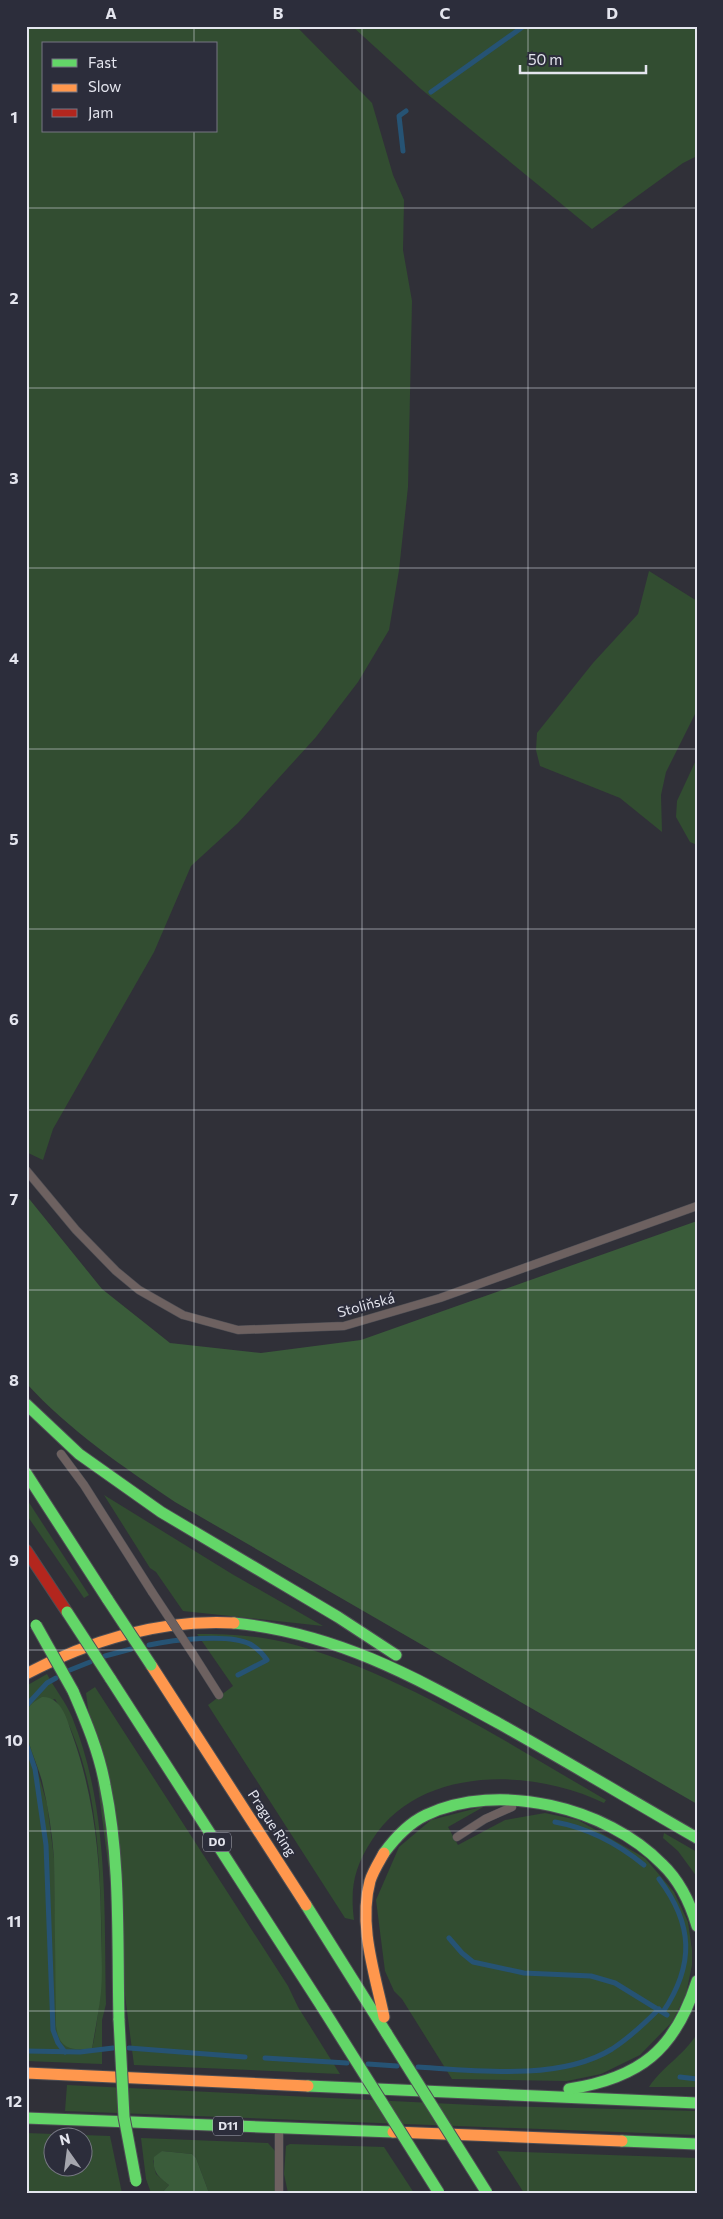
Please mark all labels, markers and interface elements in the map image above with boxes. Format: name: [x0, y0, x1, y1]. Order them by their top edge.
text: A: [105, 3, 117, 22]
text: B: [273, 3, 284, 22]
text: C: [440, 3, 451, 22]
text: D: [606, 3, 618, 22]
legend: [42, 42, 218, 132]
scale bar: [520, 42, 647, 74]
text: 50 m: [528, 50, 562, 68]
text: Fast: [88, 53, 117, 71]
text: Slow: [88, 77, 121, 95]
text: Jam: [88, 103, 113, 121]
text: 1: [10, 107, 18, 126]
text: 2: [9, 288, 19, 307]
text: 3: [9, 468, 19, 487]
text: 4: [9, 648, 19, 667]
text: 5: [9, 829, 19, 848]
text: 6: [9, 1009, 19, 1028]
text: 7: [10, 1189, 19, 1208]
street label: Stoliňská: [335, 1289, 396, 1320]
text: 8: [9, 1370, 19, 1389]
text: 9: [9, 1550, 19, 1569]
text: 10: [5, 1730, 23, 1749]
street label: Prague Ring: [245, 1786, 300, 1859]
road number: D0: [203, 1832, 231, 1851]
text: 11: [7, 1911, 21, 1930]
text: 12: [6, 2091, 22, 2110]
road number: D11: [213, 2116, 243, 2136]
north arrow: [42, 2126, 92, 2176]
text: N: [58, 2129, 72, 2148]

